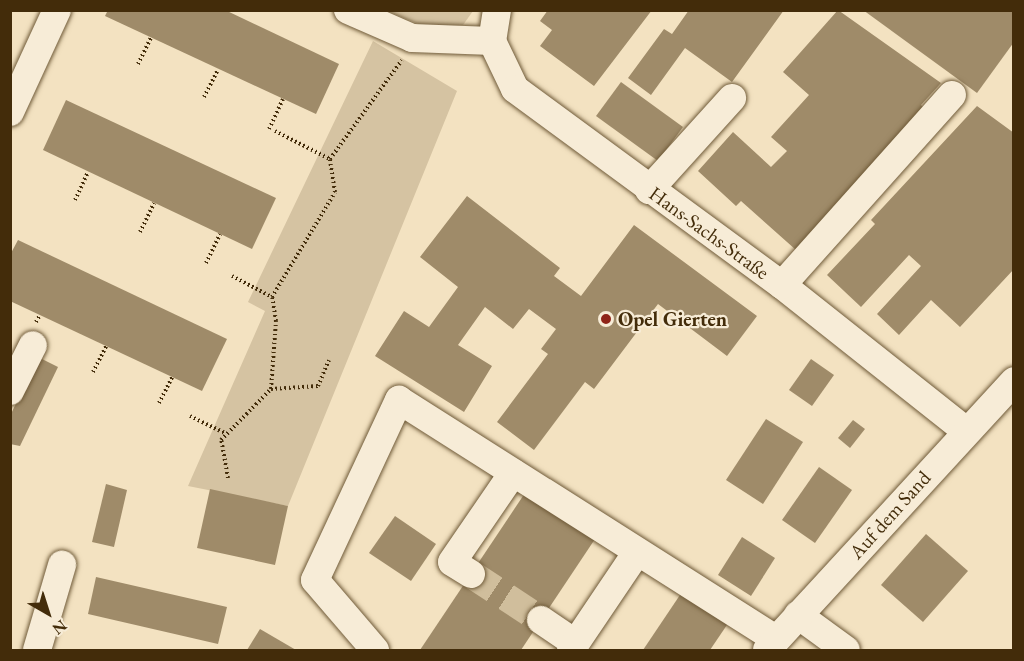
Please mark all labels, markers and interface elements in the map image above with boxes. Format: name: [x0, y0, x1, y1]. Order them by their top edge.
street label: Hans-Sachs-Straße: [644, 181, 774, 285]
place label: Opel Gierten: [618, 307, 727, 331]
marker: Opel Gierten: [599, 312, 613, 326]
street label: Auf dem Sand: [844, 466, 936, 564]
north arrow: [18, 583, 78, 643]
text: N: [48, 615, 71, 640]

